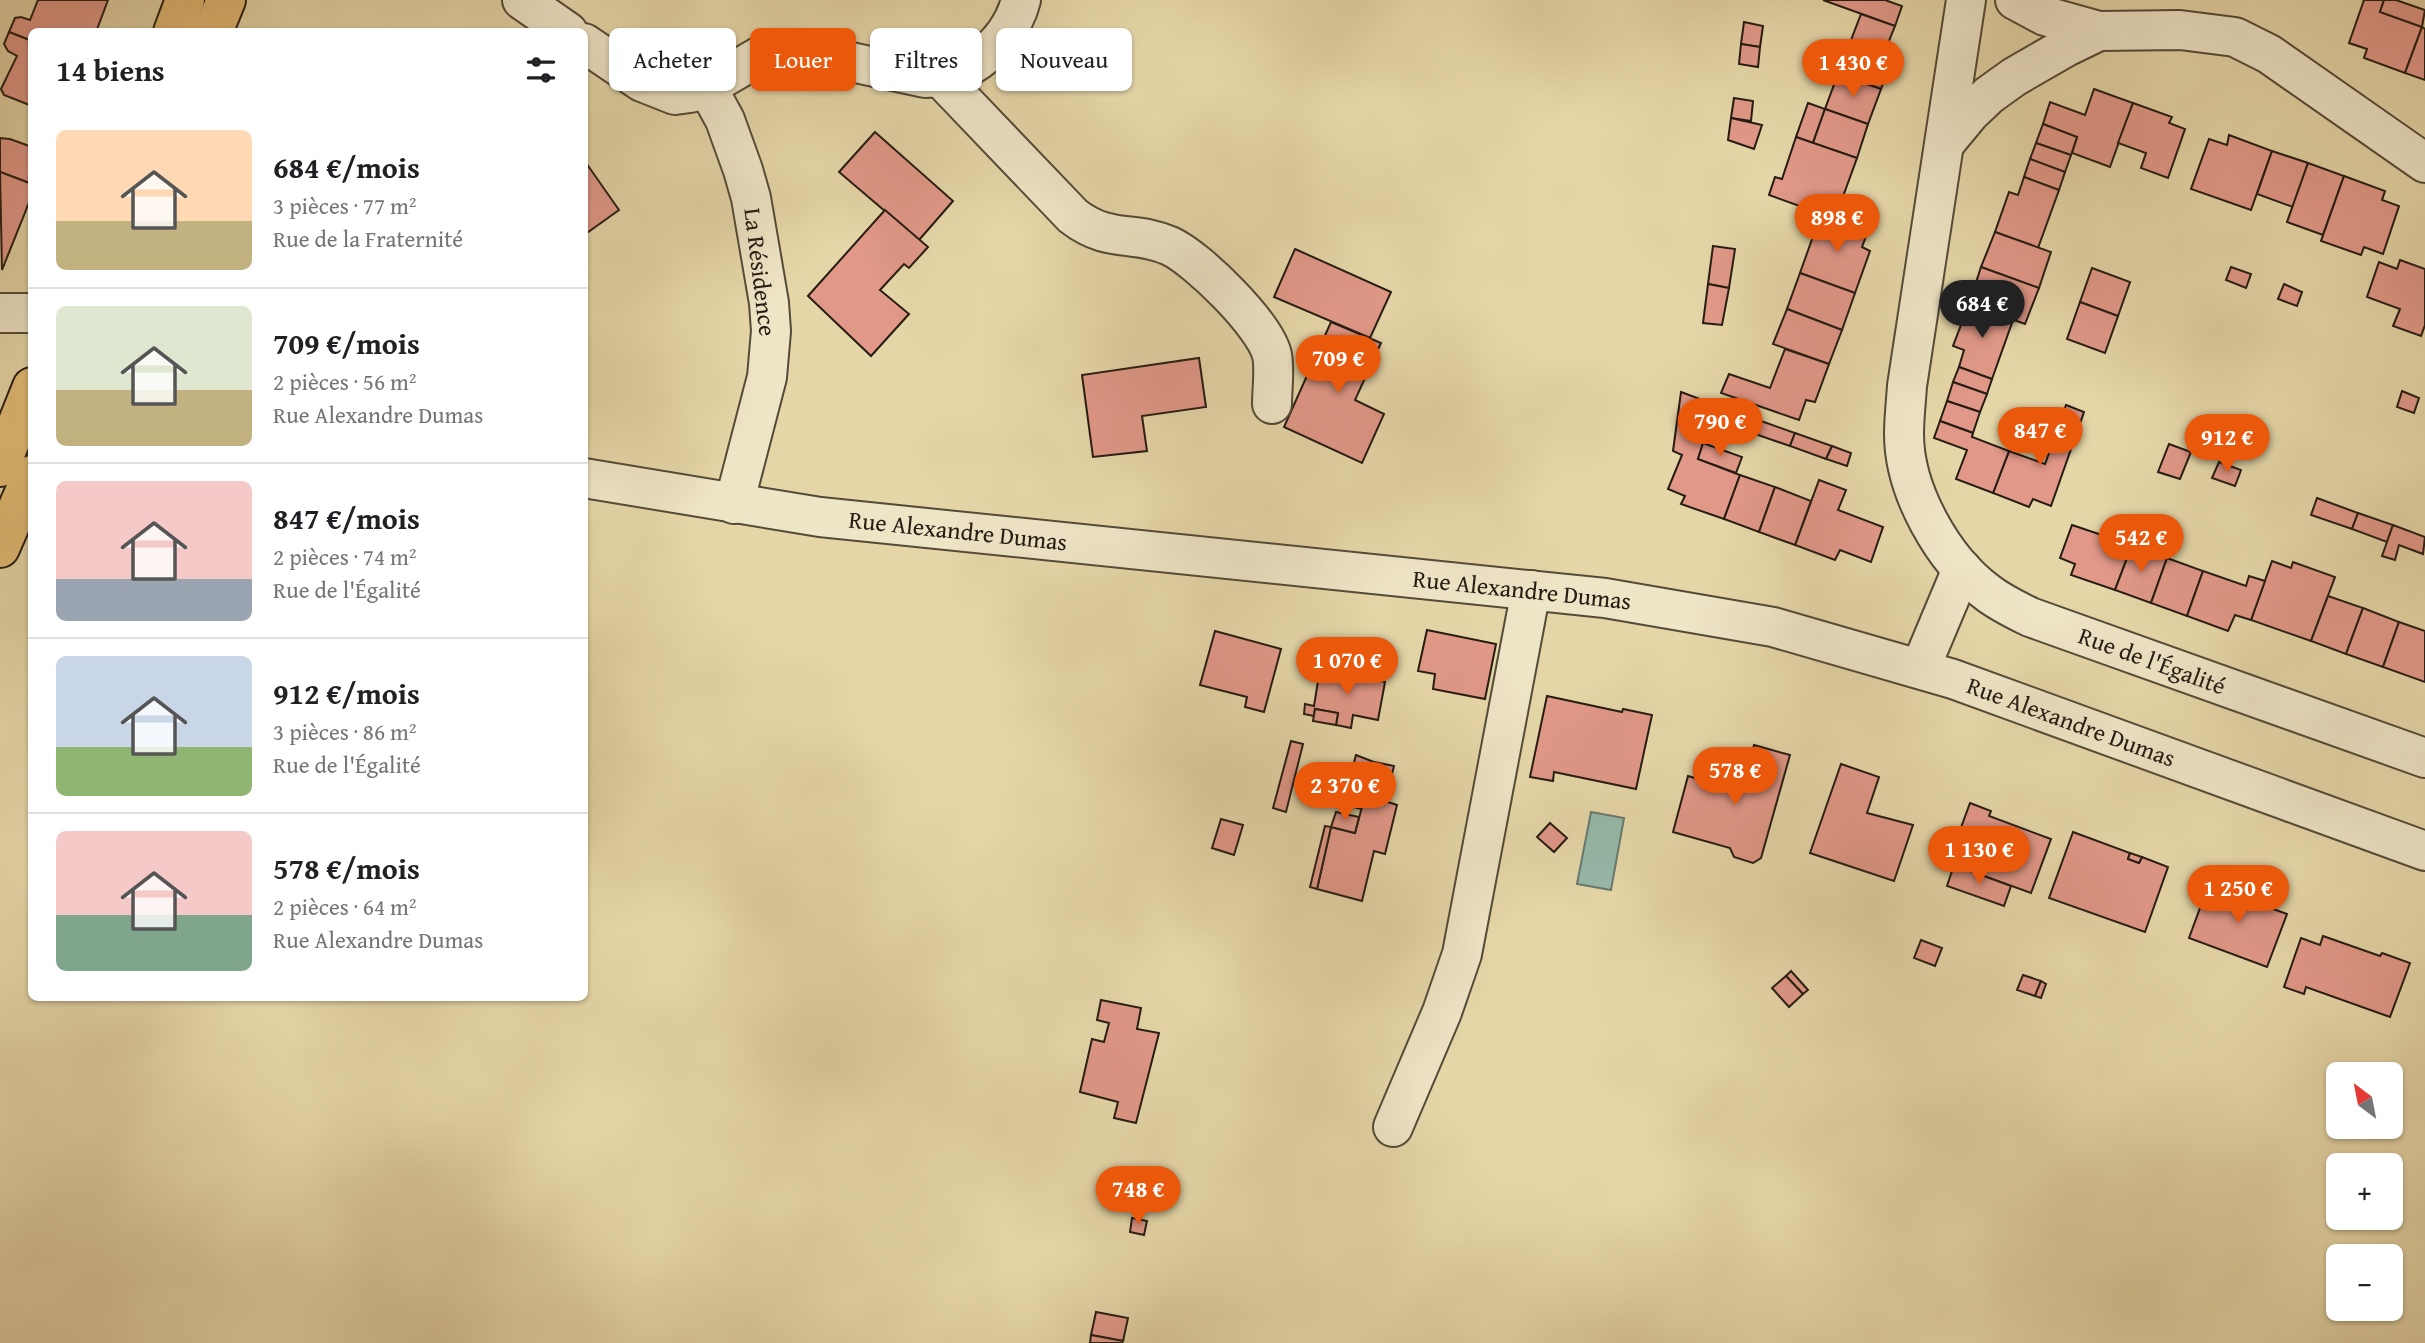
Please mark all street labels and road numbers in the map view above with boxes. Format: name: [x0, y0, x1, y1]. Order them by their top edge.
street label: La Résidence: [735, 206, 786, 338]
street label: Rue Alexandre Dumas: [847, 502, 1069, 559]
street label: Rue Alexandre Dumas: [1411, 561, 1633, 618]
street label: Rue de l'Égalité: [2074, 618, 2231, 703]
street label: Rue Alexandre Dumas: [1962, 668, 2180, 776]

